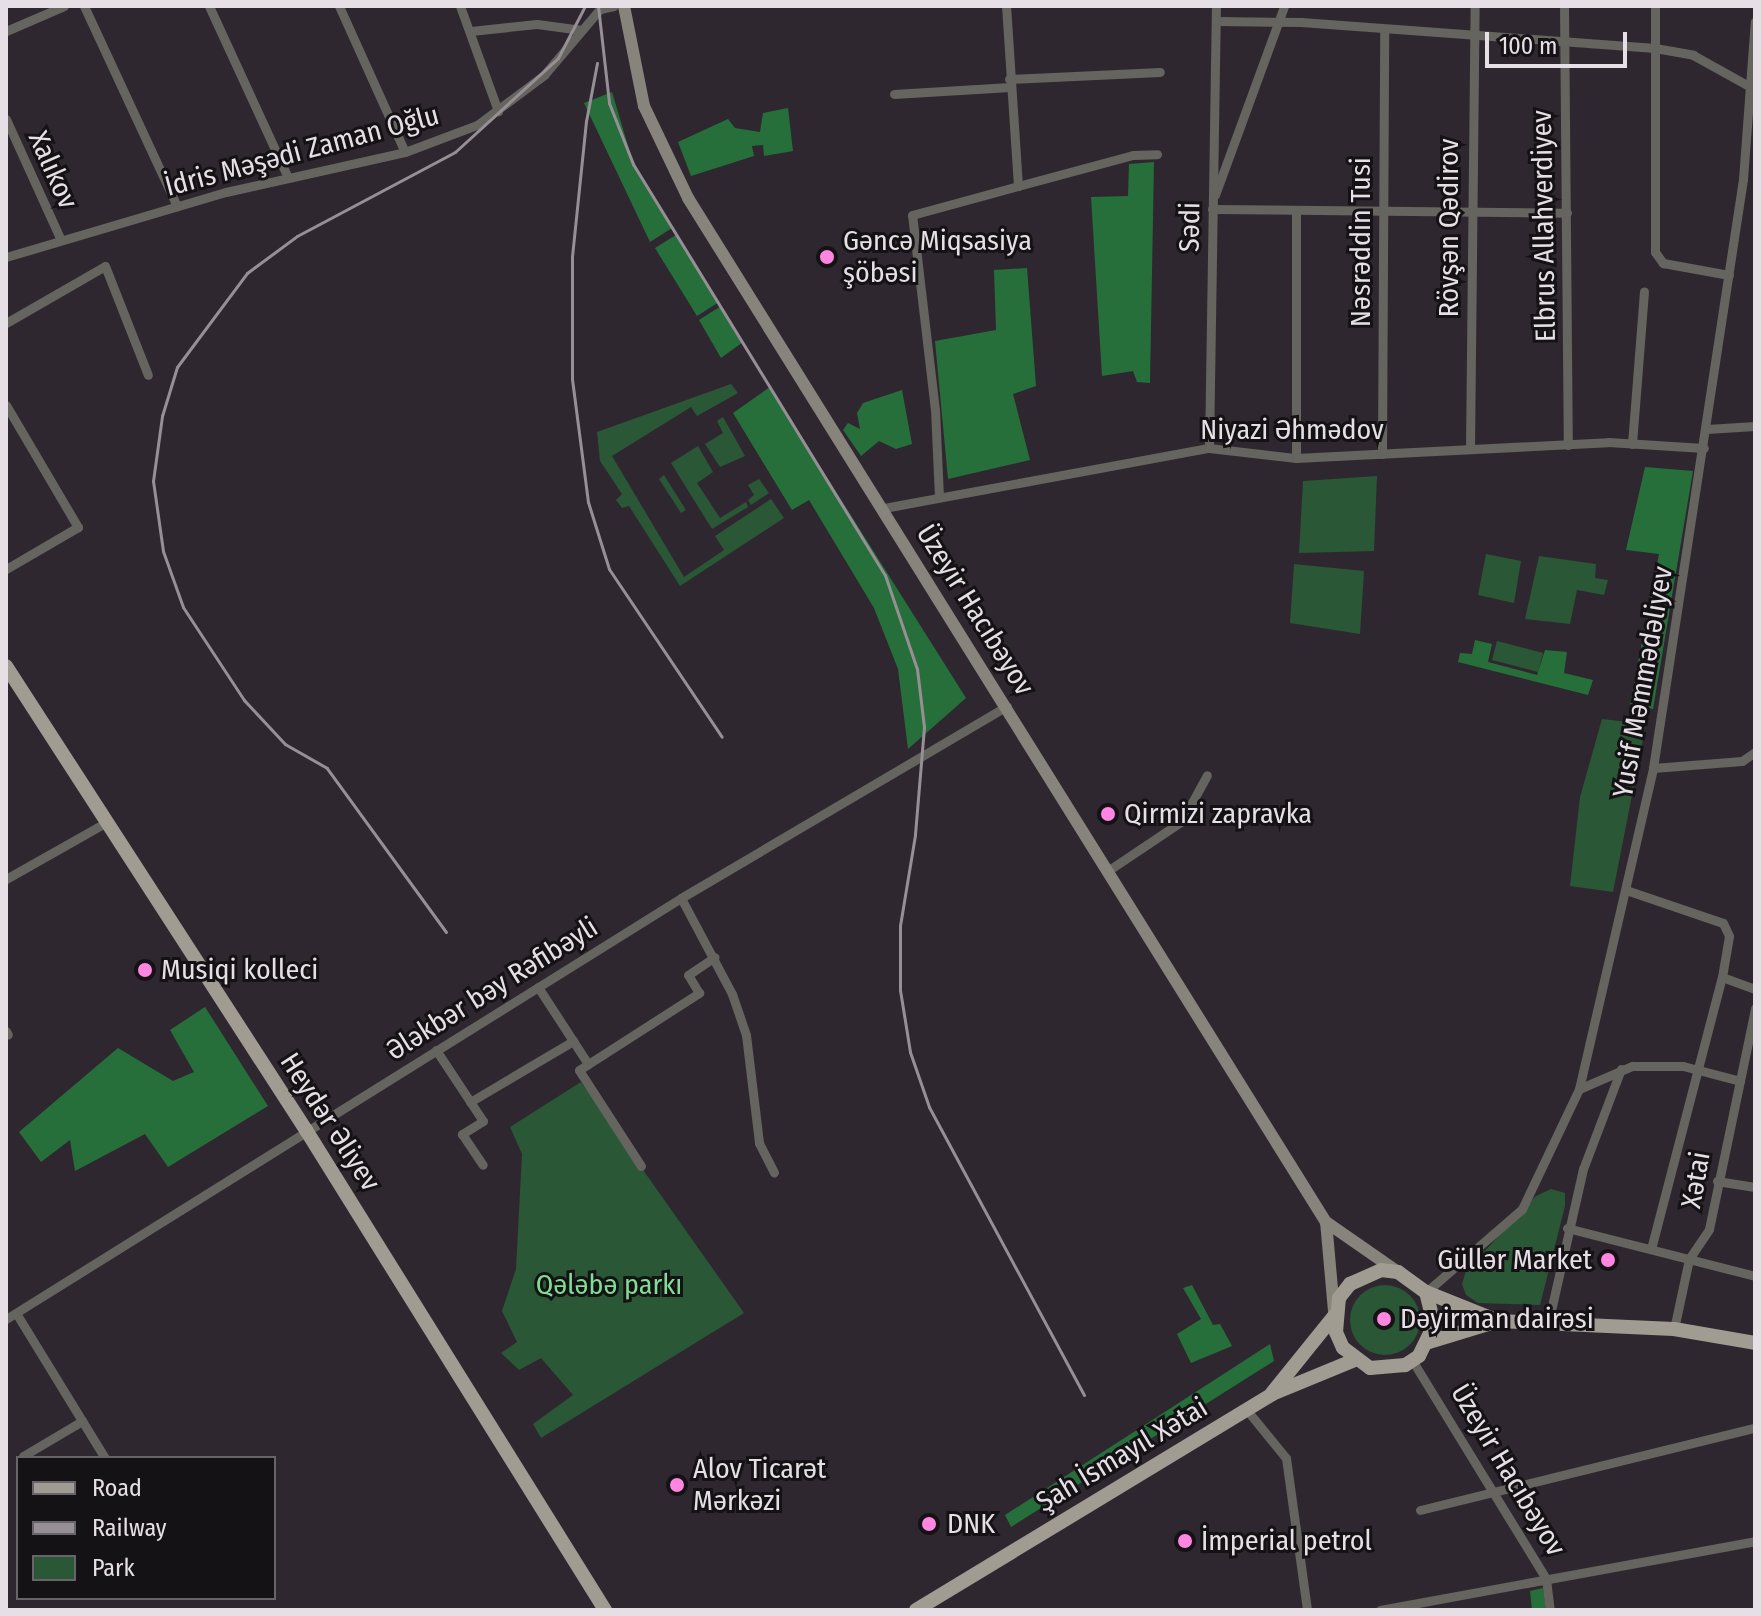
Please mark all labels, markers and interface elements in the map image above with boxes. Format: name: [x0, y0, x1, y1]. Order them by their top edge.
scale bar: [1489, 16, 1631, 66]
text: 100 m: [1499, 32, 1557, 60]
street label: İdris Məşədi Zaman Oğlu: [161, 98, 443, 204]
street label: Elbrus Allahverdiyev: [1525, 110, 1563, 342]
street label: Xalıkov: [21, 126, 85, 214]
street label: Rövşən Qədirov: [1432, 139, 1466, 317]
street label: Nəsrəddin Tusi: [1344, 157, 1378, 327]
street label: Sədi: [1173, 202, 1207, 252]
place label: Gəncə Miqsasiya şöbəsi: [843, 224, 1032, 290]
marker: Gəncə Miqsasiya şöbəsi: [818, 248, 836, 266]
street label: Niyazi Əhmədov: [1200, 413, 1384, 447]
street label: Üzeyir Hacıbəyov: [909, 519, 1041, 701]
street label: Yusif Məmmədəliyev: [1606, 564, 1680, 800]
place label: Qirmizi zapravka: [1124, 797, 1312, 831]
marker: Qirmizi zapravka: [1099, 805, 1117, 823]
street label: Ələkbər bəy Rəfibəyli: [380, 910, 604, 1068]
place label: Musiqi kolleci: [161, 953, 318, 987]
marker: Musiqi kolleci: [136, 961, 154, 979]
street label: Heydər Əliyev: [273, 1047, 387, 1197]
street label: Xətai: [1675, 1149, 1717, 1211]
place label: Güllər Market: [1437, 1243, 1592, 1277]
marker: Güllər Market: [1599, 1251, 1617, 1269]
park label: Qələbə parkı: [536, 1268, 682, 1302]
place label: Dəyirman dairəsi: [1400, 1302, 1594, 1336]
marker: Dəyirman dairəsi: [1375, 1310, 1393, 1328]
street label: Üzeyir Hacıbəyov: [1443, 1378, 1573, 1562]
street label: Şah İsmayıl Xətai: [1030, 1391, 1214, 1519]
place label: Alov Ticarət Mərkəzi: [693, 1452, 826, 1518]
legend: [16, 1456, 276, 1600]
text: Road: [92, 1474, 142, 1502]
marker: Alov Ticarət Mərkəzi: [668, 1476, 686, 1494]
place label: DNK: [947, 1507, 995, 1541]
marker: DNK: [918, 1513, 940, 1535]
text: Railway: [92, 1514, 167, 1542]
place label: İmperial petrol: [1201, 1524, 1372, 1558]
marker: İmperial petrol: [1176, 1532, 1194, 1550]
text: Park: [92, 1554, 135, 1582]

